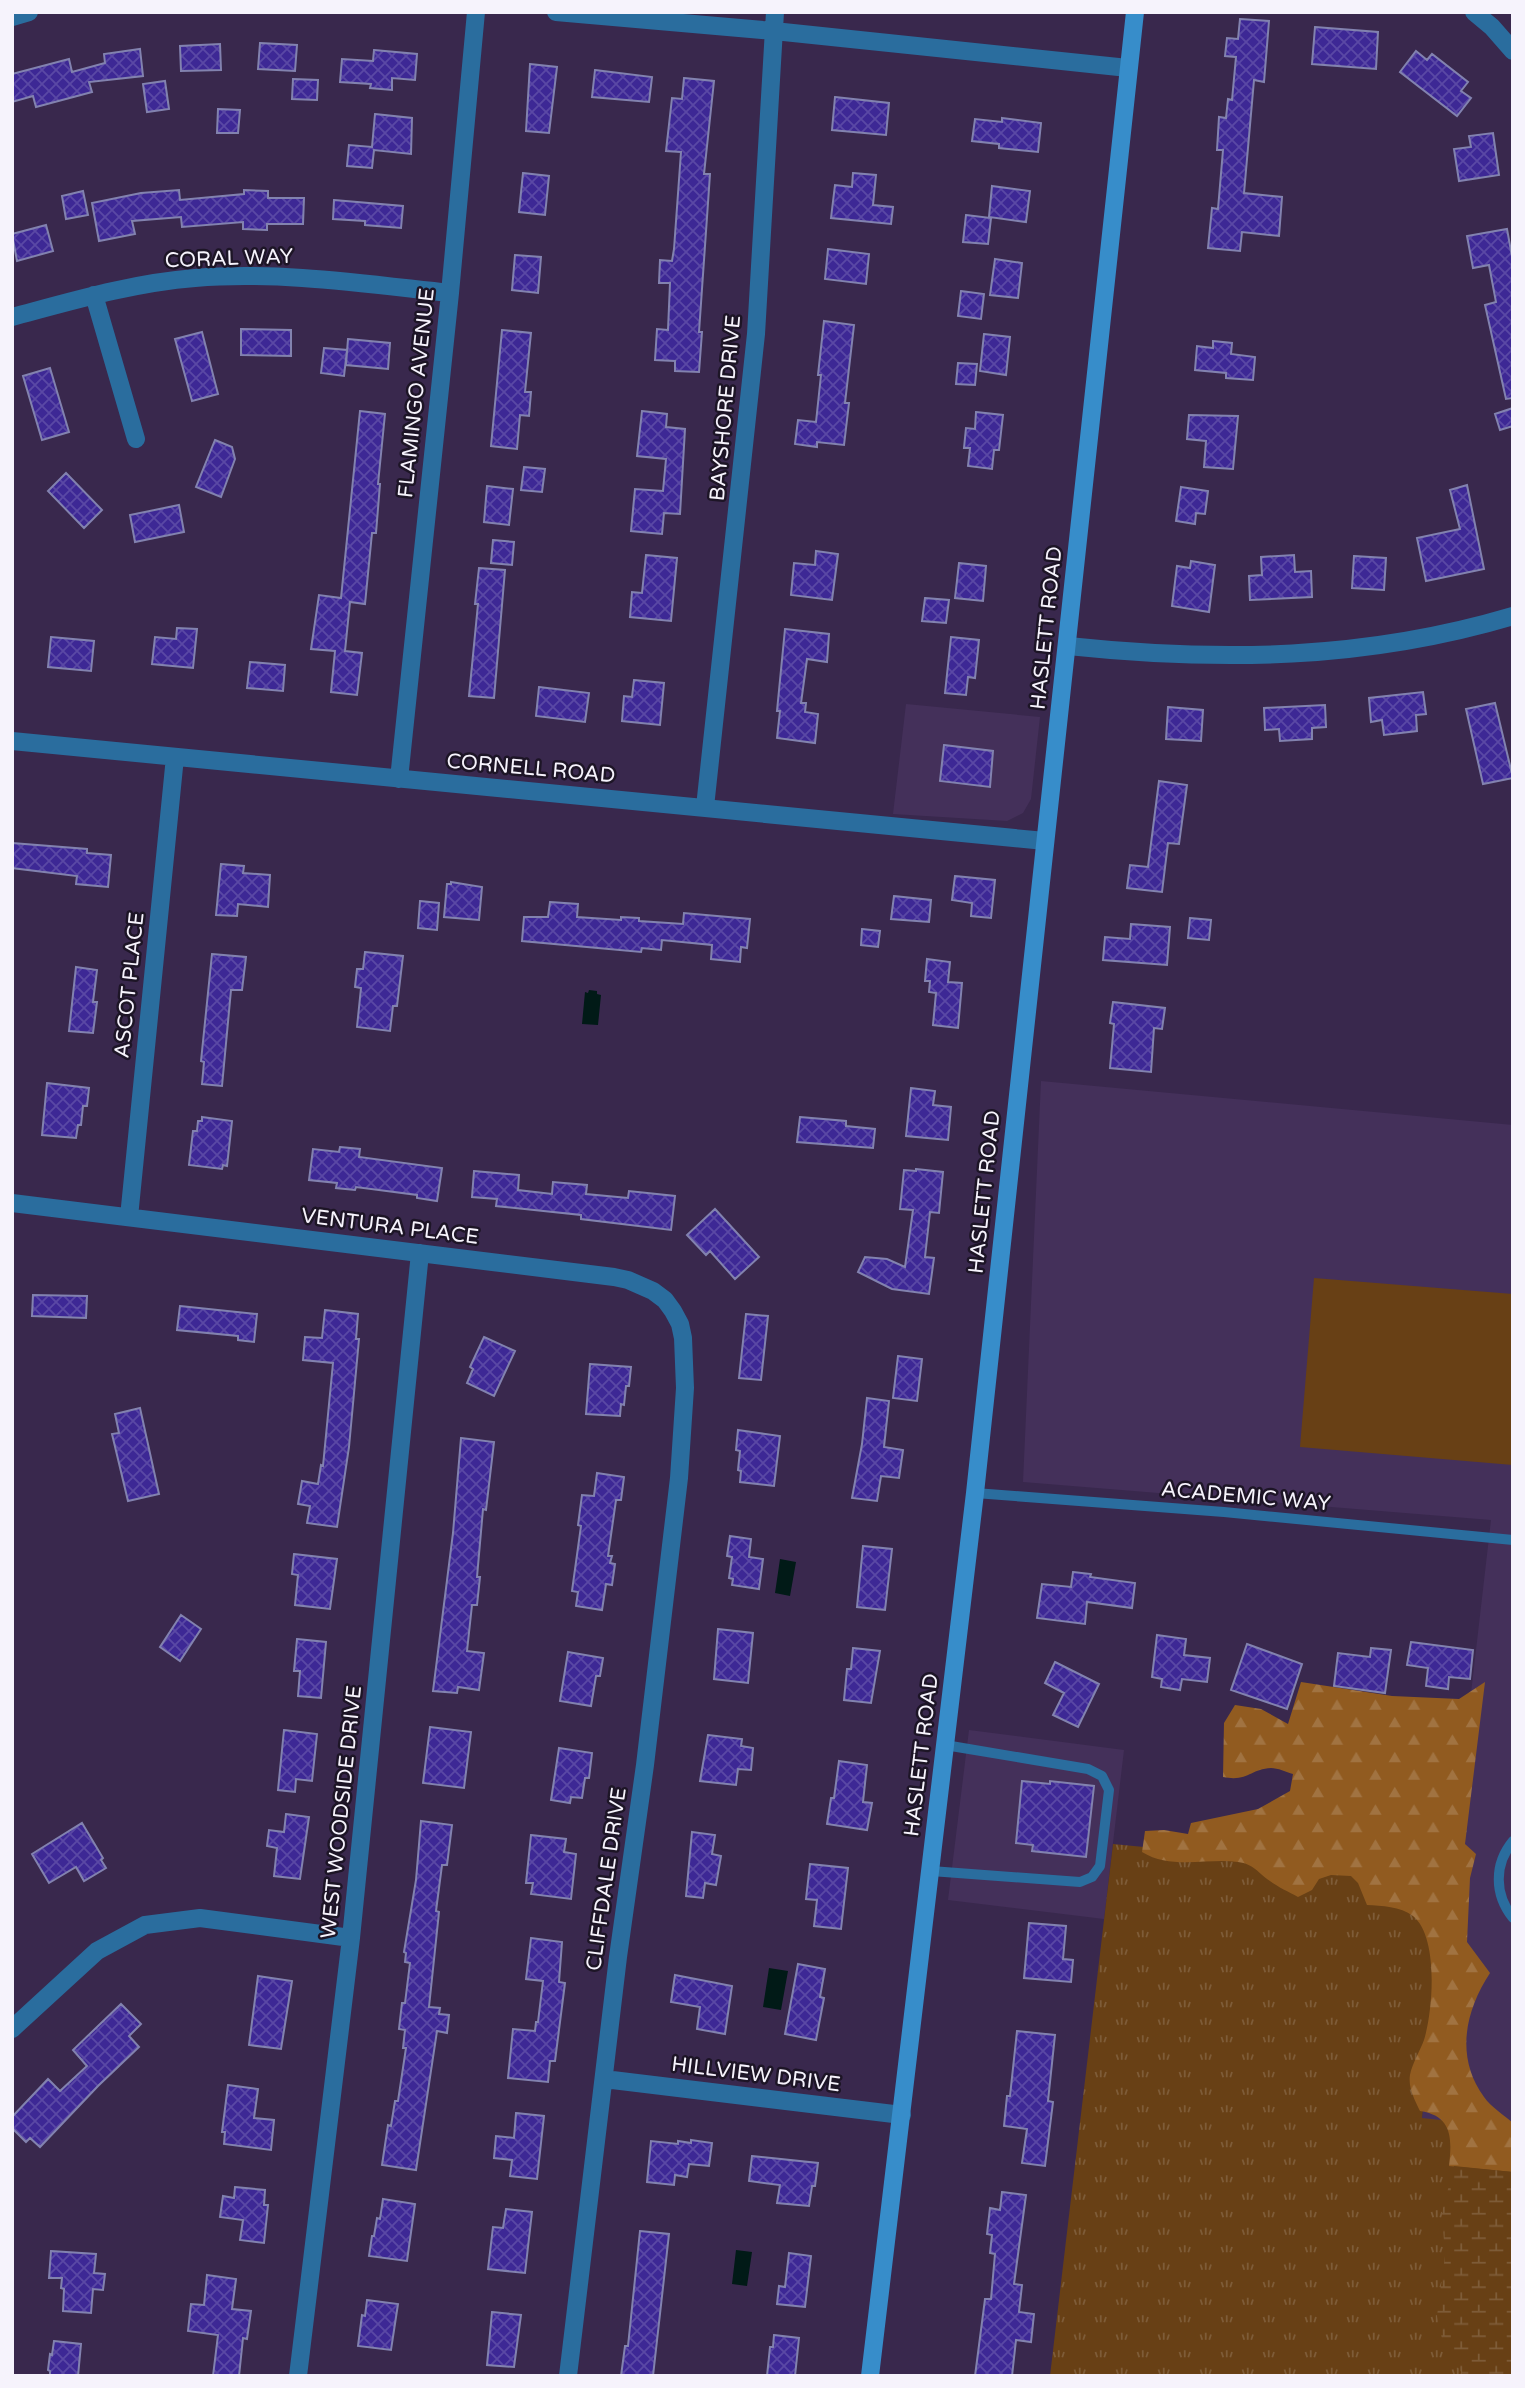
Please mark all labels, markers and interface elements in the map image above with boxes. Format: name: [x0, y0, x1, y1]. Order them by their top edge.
street label: CORAL WAY: [164, 244, 294, 273]
street label: FLAMINGO AVENUE: [393, 287, 440, 499]
street label: BAYSHORE DRIVE: [705, 314, 746, 502]
street label: HASLETT ROAD: [1025, 545, 1068, 711]
street label: CORNELL ROAD: [446, 749, 616, 788]
street label: ASCOT PLACE: [109, 911, 150, 1059]
street label: HASLETT ROAD: [963, 1109, 1006, 1275]
street label: VENTURA PLACE: [300, 1203, 480, 1250]
street label: ACADEMIC WAY: [1160, 1477, 1332, 1516]
street label: HASLETT ROAD: [899, 1672, 944, 1838]
street label: WEST WOODSIDE DRIVE: [316, 1684, 367, 1940]
street label: CLIFFDALE DRIVE: [581, 1786, 632, 1972]
street label: HILLVIEW DRIVE: [670, 2052, 842, 2097]

